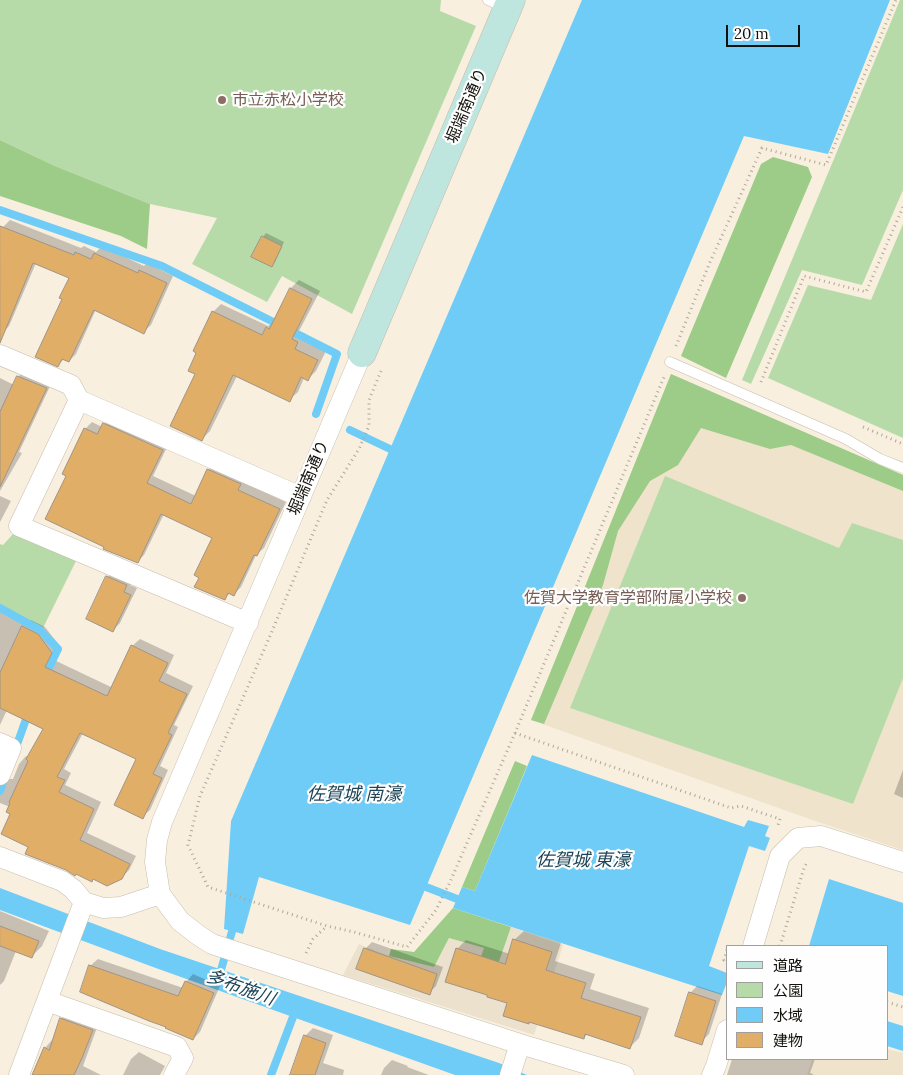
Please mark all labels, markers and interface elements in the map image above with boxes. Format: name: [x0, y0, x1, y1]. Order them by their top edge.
scale bar: [728, 15, 802, 47]
text: 20 m: [734, 24, 769, 43]
street label: 堀端南通り: [443, 65, 491, 147]
place label: 市立赤松小学校: [232, 90, 344, 110]
marker: 市立赤松小学校: [216, 94, 228, 106]
street label: 堀端南通り: [285, 437, 333, 519]
place label: 佐賀大学教育学部附属小学校: [524, 588, 732, 608]
marker: 佐賀大学教育学部附属小学校: [736, 592, 748, 604]
water label: 佐賀城 南濠: [307, 784, 401, 806]
water label: 佐賀城 東濠: [536, 850, 630, 872]
legend: [726, 945, 888, 1060]
text: 道路: [773, 956, 803, 975]
water label: 多布施川: [202, 966, 278, 1010]
text: 公園: [773, 981, 803, 1000]
text: 水域: [773, 1006, 803, 1025]
text: 建物: [773, 1031, 803, 1050]

